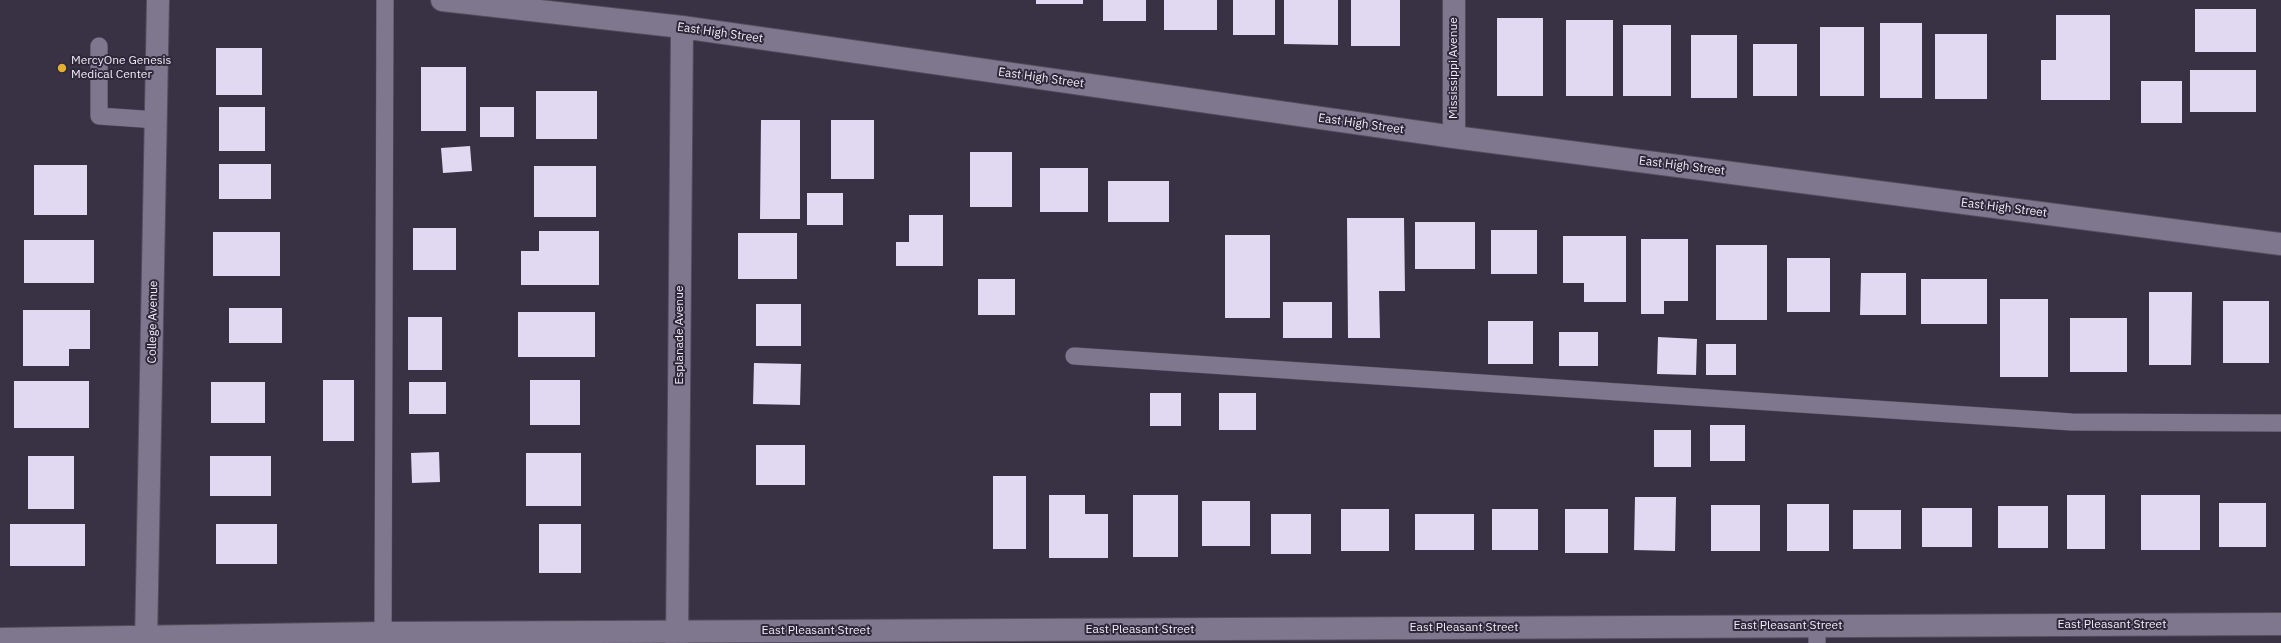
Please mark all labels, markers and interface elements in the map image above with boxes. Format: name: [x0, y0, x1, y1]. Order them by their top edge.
street label: Mississippi Avenue: [1447, 17, 1461, 119]
street label: East High Street: [676, 20, 764, 46]
place label: MercyOne Genesis Medical Center: [71, 54, 171, 82]
marker: MercyOne Genesis Medical Center: [56, 62, 68, 74]
street label: East High Street: [997, 65, 1085, 91]
street label: East High Street: [1317, 111, 1405, 137]
street label: East High Street: [1638, 154, 1726, 178]
street label: East High Street: [1960, 196, 2048, 220]
street label: College Avenue: [145, 280, 161, 364]
street label: Esplanade Avenue: [673, 285, 687, 385]
street label: East Pleasant Street: [2058, 618, 2166, 632]
street label: East Pleasant Street: [1734, 619, 1842, 633]
street label: East Pleasant Street: [1410, 621, 1518, 635]
street label: East Pleasant Street: [1086, 623, 1194, 637]
street label: East Pleasant Street: [762, 624, 870, 638]

